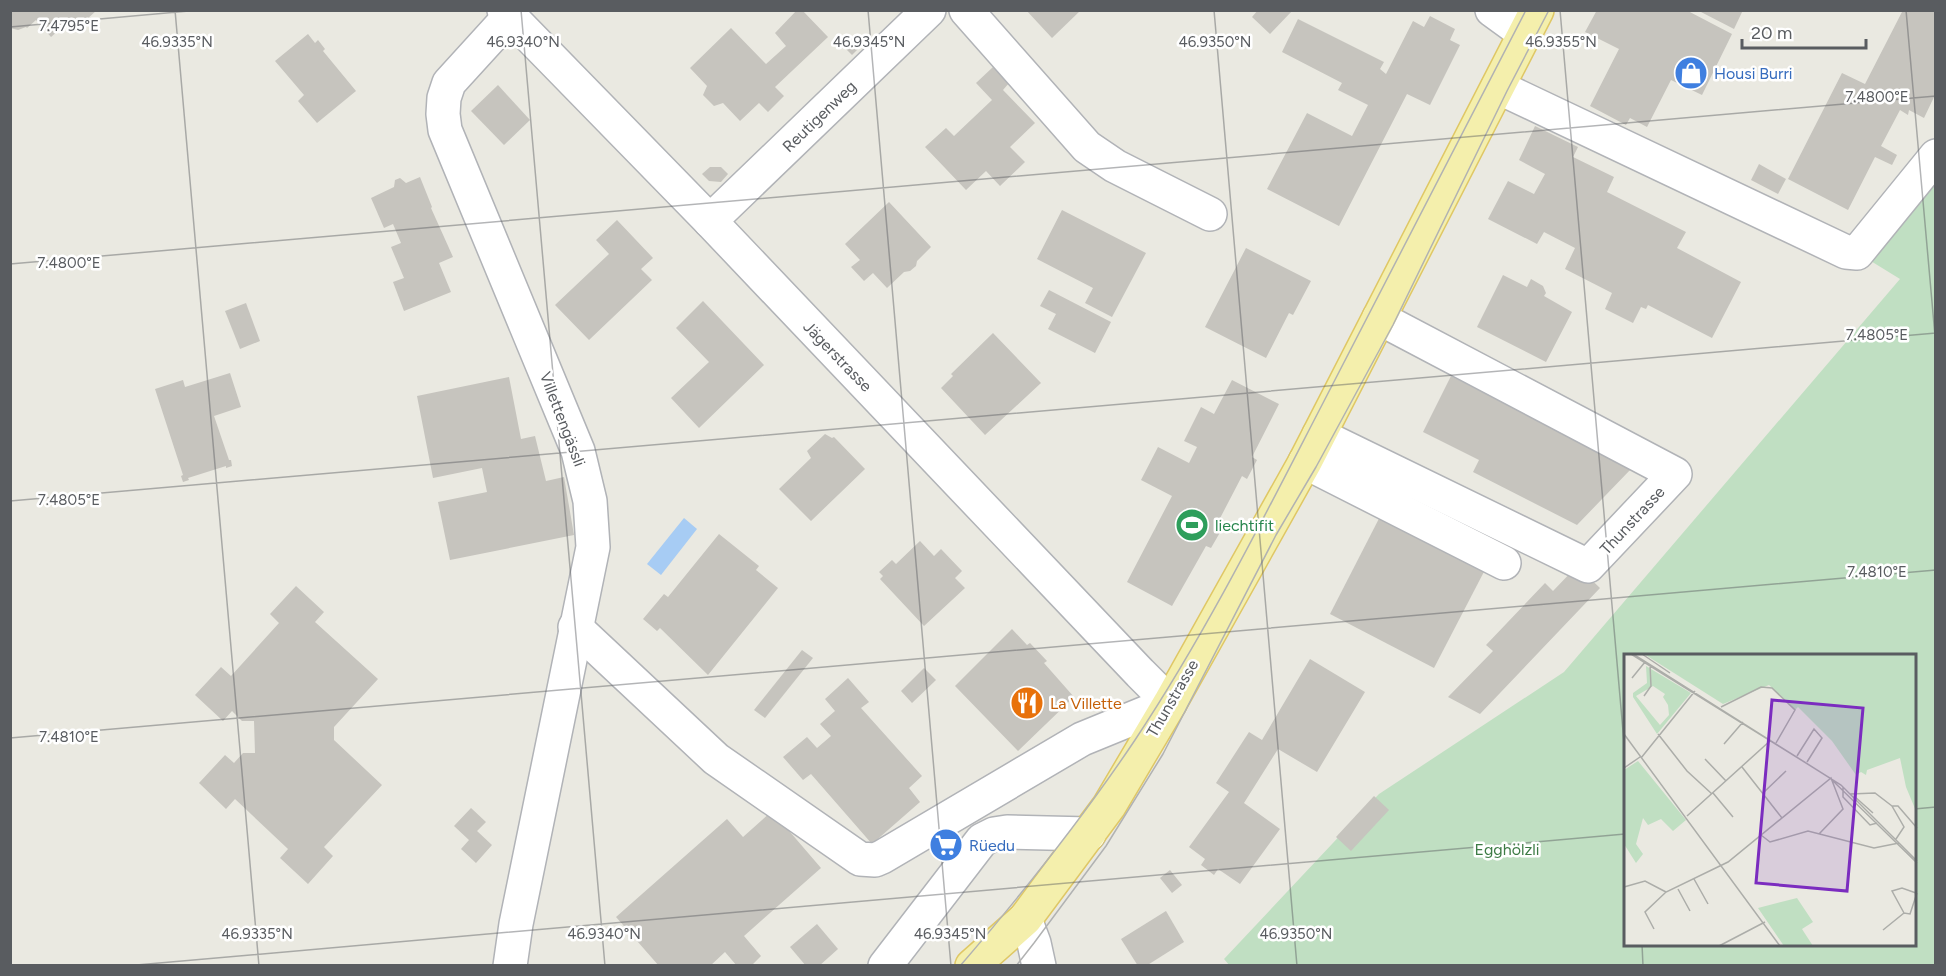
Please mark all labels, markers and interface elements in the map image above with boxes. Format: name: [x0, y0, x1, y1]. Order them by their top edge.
scale bar: [1742, 12, 1866, 50]
text: 7.4795°E: [39, 17, 99, 35]
text: 20 m: [1751, 22, 1792, 44]
text: 46.9335°N: [141, 33, 213, 51]
text: 46.9340°N: [486, 33, 560, 51]
text: 46.9345°N: [833, 33, 905, 51]
text: 46.9350°N: [1179, 33, 1251, 51]
text: 46.9355°N: [1525, 33, 1597, 51]
shop icon: Housi Burri: [1673, 55, 1709, 91]
place label: Housi Burri: [1714, 64, 1793, 83]
street label: Reutigenweg: [779, 77, 860, 156]
text: 7.4800°E: [1845, 88, 1909, 106]
text: 7.4800°E: [37, 254, 101, 272]
street label: Jägerstrasse: [799, 317, 876, 396]
text: 7.4805°E: [1846, 326, 1908, 344]
street label: Villettengässli: [536, 369, 589, 469]
street label: Thunstrasse: [1596, 482, 1669, 558]
text: 7.4805°E: [38, 491, 100, 509]
sports icon: liechtifit: [1174, 507, 1210, 543]
place label: liechtifit: [1215, 516, 1274, 535]
text: 7.4810°E: [1847, 563, 1907, 581]
inset map: [1624, 654, 1916, 946]
street label: Thunstrasse: [1143, 656, 1202, 740]
restaurant icon: La Villette: [1009, 685, 1045, 721]
place label: La Villette: [1050, 694, 1122, 713]
text: 7.4810°E: [39, 728, 99, 746]
supermarket icon: Rüedu: [928, 827, 964, 863]
place label: Rüedu: [969, 836, 1015, 855]
park label: Egghölzli: [1474, 840, 1540, 859]
text: 46.9335°N: [221, 925, 293, 943]
text: 46.9340°N: [567, 925, 641, 943]
text: 46.9345°N: [914, 925, 986, 943]
text: 46.9350°N: [1260, 925, 1332, 943]

